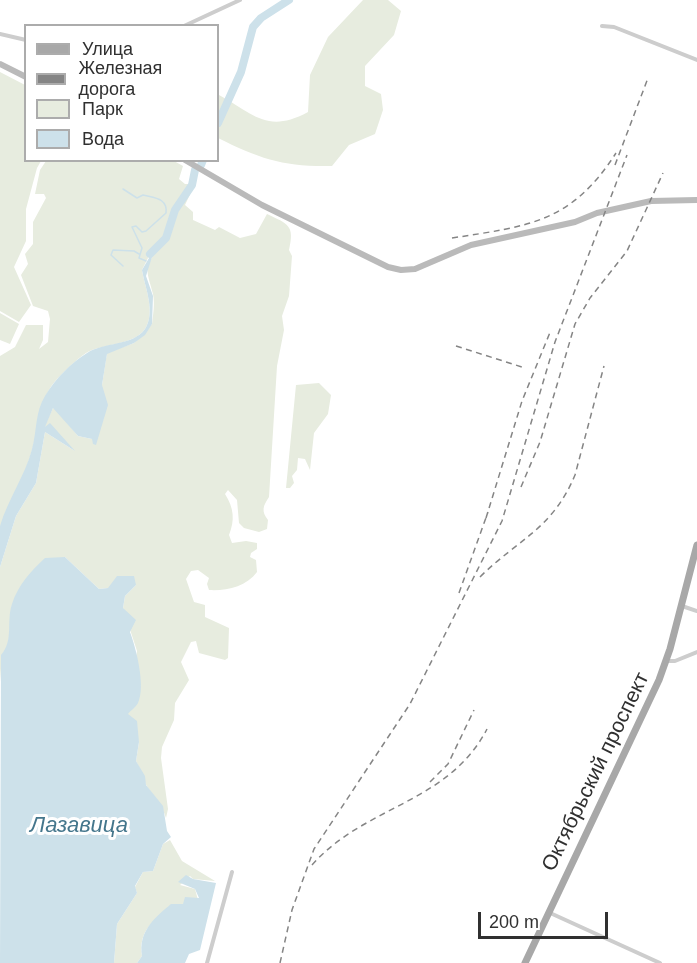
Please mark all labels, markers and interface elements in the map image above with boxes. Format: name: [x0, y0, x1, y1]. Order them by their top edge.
legend: [24, 24, 219, 162]
text: Улица: [82, 39, 133, 59]
text: Железная дорога: [78, 58, 162, 99]
text: Парк: [82, 99, 123, 119]
text: Вода: [82, 129, 124, 149]
street label: Октябрьский проспект: [537, 669, 655, 875]
water label: Лазавица: [30, 813, 128, 839]
scale bar: [481, 900, 612, 938]
text: 200 m: [489, 912, 539, 932]

